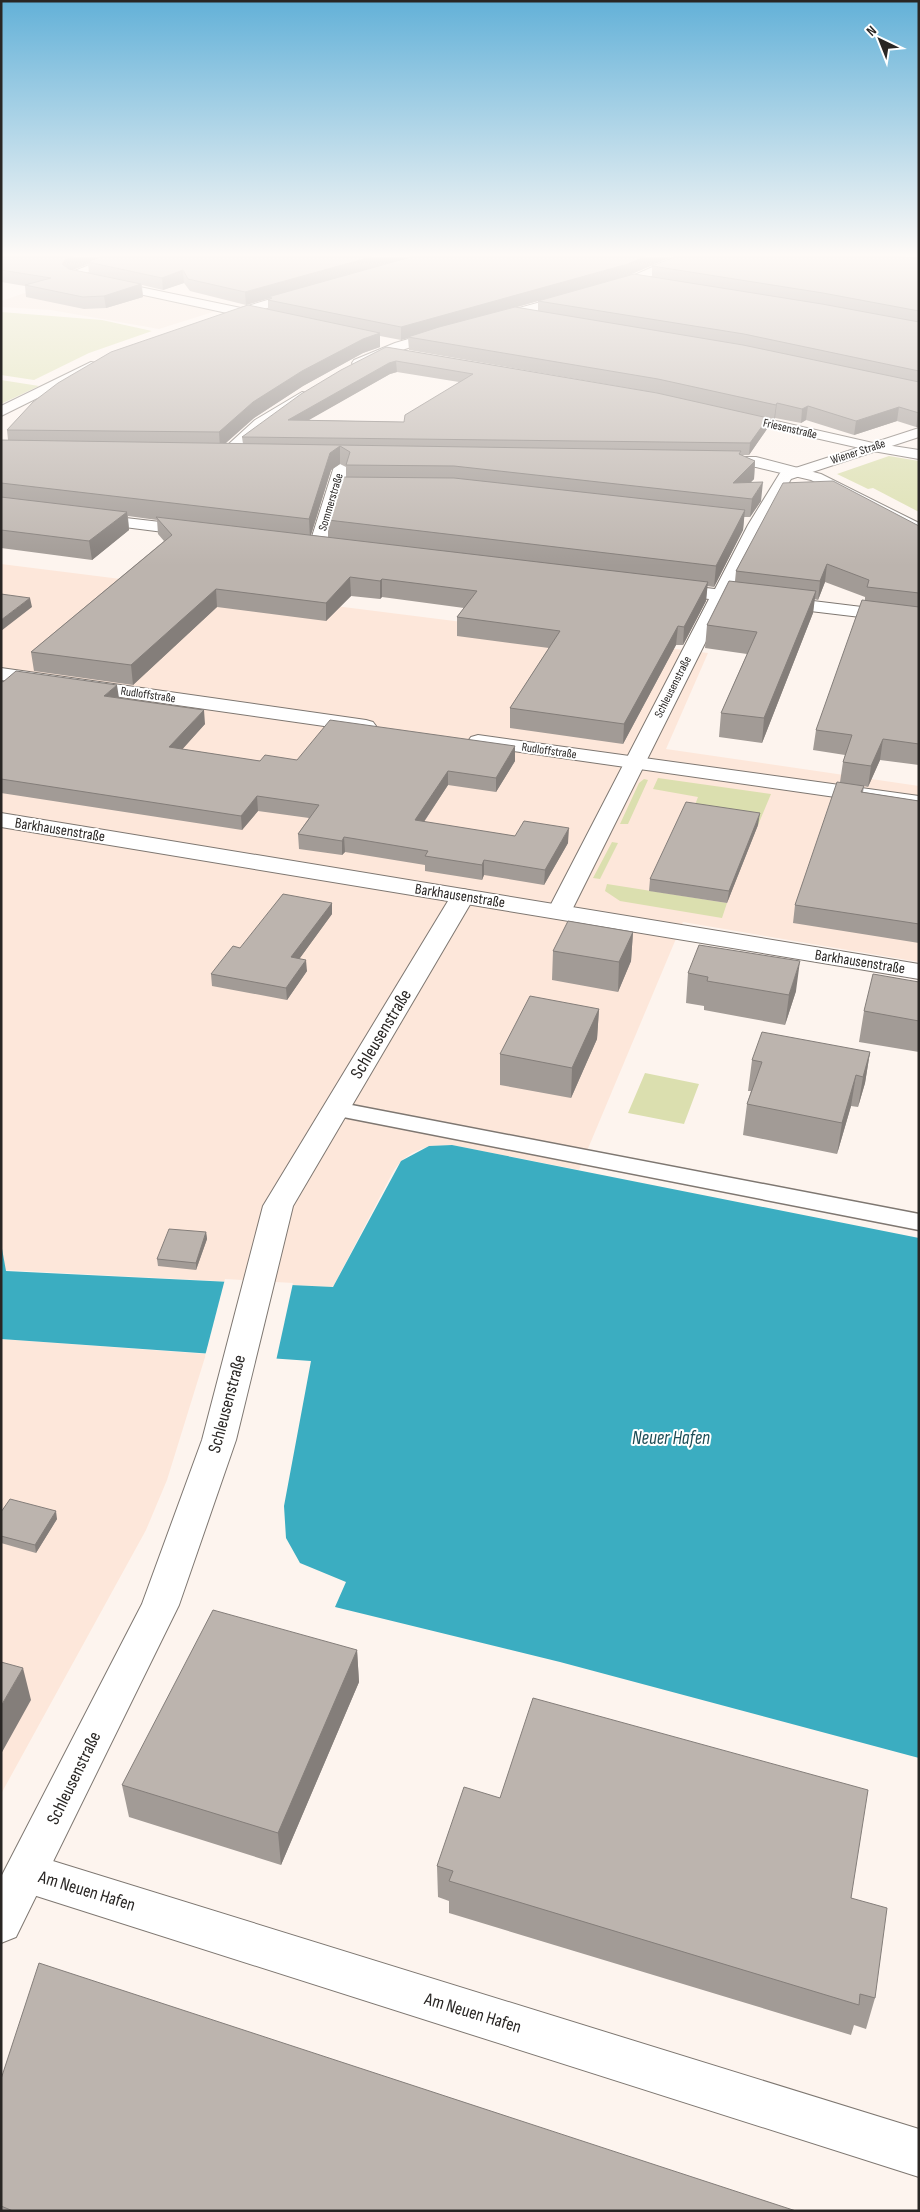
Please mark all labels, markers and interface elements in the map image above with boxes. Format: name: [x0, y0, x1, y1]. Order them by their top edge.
north arrow: [855, 15, 905, 65]
text: N: [863, 22, 880, 40]
street label: Friesenstraße: [762, 416, 819, 443]
street label: Wiener Straße: [829, 436, 887, 468]
street label: Sommerstraße: [315, 471, 347, 533]
street label: Schleusenstraße: [651, 654, 695, 720]
street label: Rudloffstraße: [120, 684, 177, 706]
street label: Rudloffstraße: [521, 740, 578, 762]
street label: Barkhausenstraße: [14, 814, 106, 846]
street label: Barkhausenstraße: [414, 880, 506, 912]
street label: Barkhausenstraße: [814, 946, 906, 978]
street label: Schleusenstraße: [346, 985, 416, 1083]
street label: Schleusenstraße: [204, 1353, 250, 1455]
water label: Neuer Hafen: [632, 1427, 710, 1450]
street label: Schleusenstraße: [42, 1728, 106, 1828]
street label: Am Neuen Hafen: [35, 1866, 138, 1916]
street label: Am Neuen Hafen: [421, 1988, 524, 2038]

